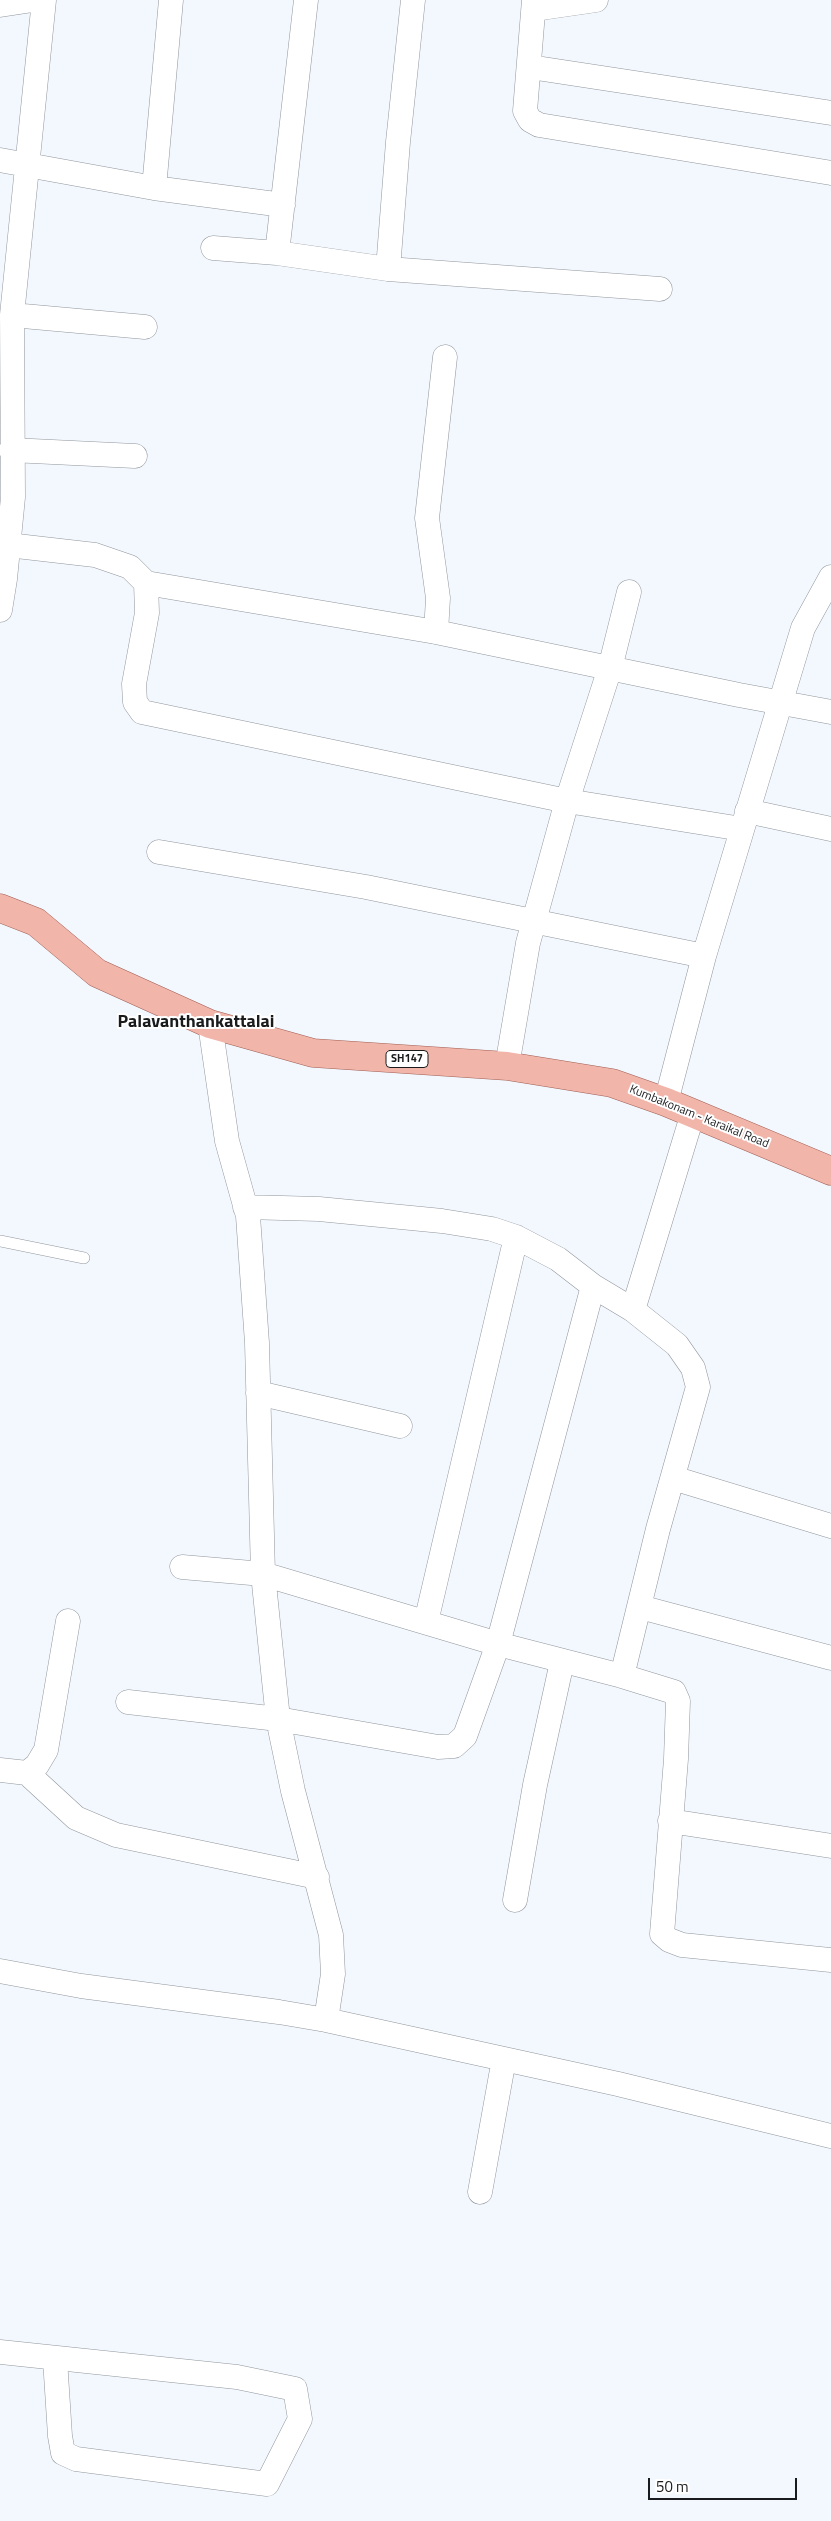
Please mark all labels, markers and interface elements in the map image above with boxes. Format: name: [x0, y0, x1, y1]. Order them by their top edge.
district label: Palavanthankattalai: [118, 1012, 274, 1034]
road number: SH147: [386, 1050, 428, 1068]
street label: Kumbakonam - Karaikal Road: [627, 1082, 771, 1152]
scale bar: [651, 2468, 800, 2500]
text: 50 m: [656, 2475, 689, 2498]

